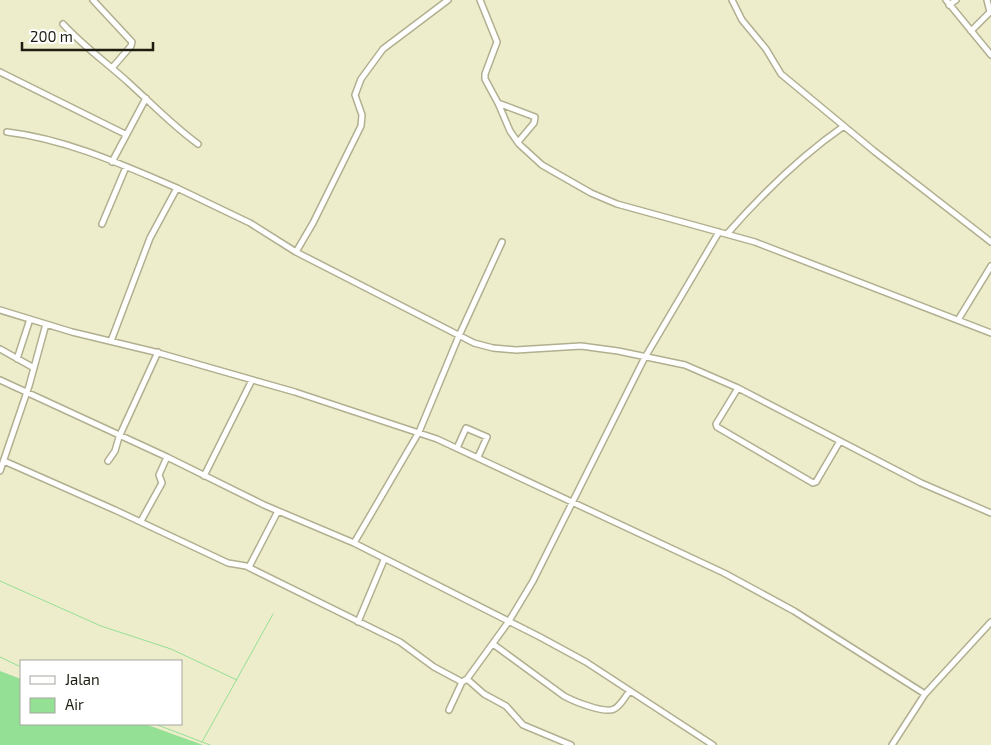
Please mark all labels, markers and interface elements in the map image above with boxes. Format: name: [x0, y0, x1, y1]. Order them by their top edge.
scale bar: [22, 20, 154, 52]
text: 200 m: [30, 27, 73, 45]
legend: [20, 660, 182, 725]
text: Jalan: [65, 670, 100, 688]
text: Air: [65, 695, 84, 713]

